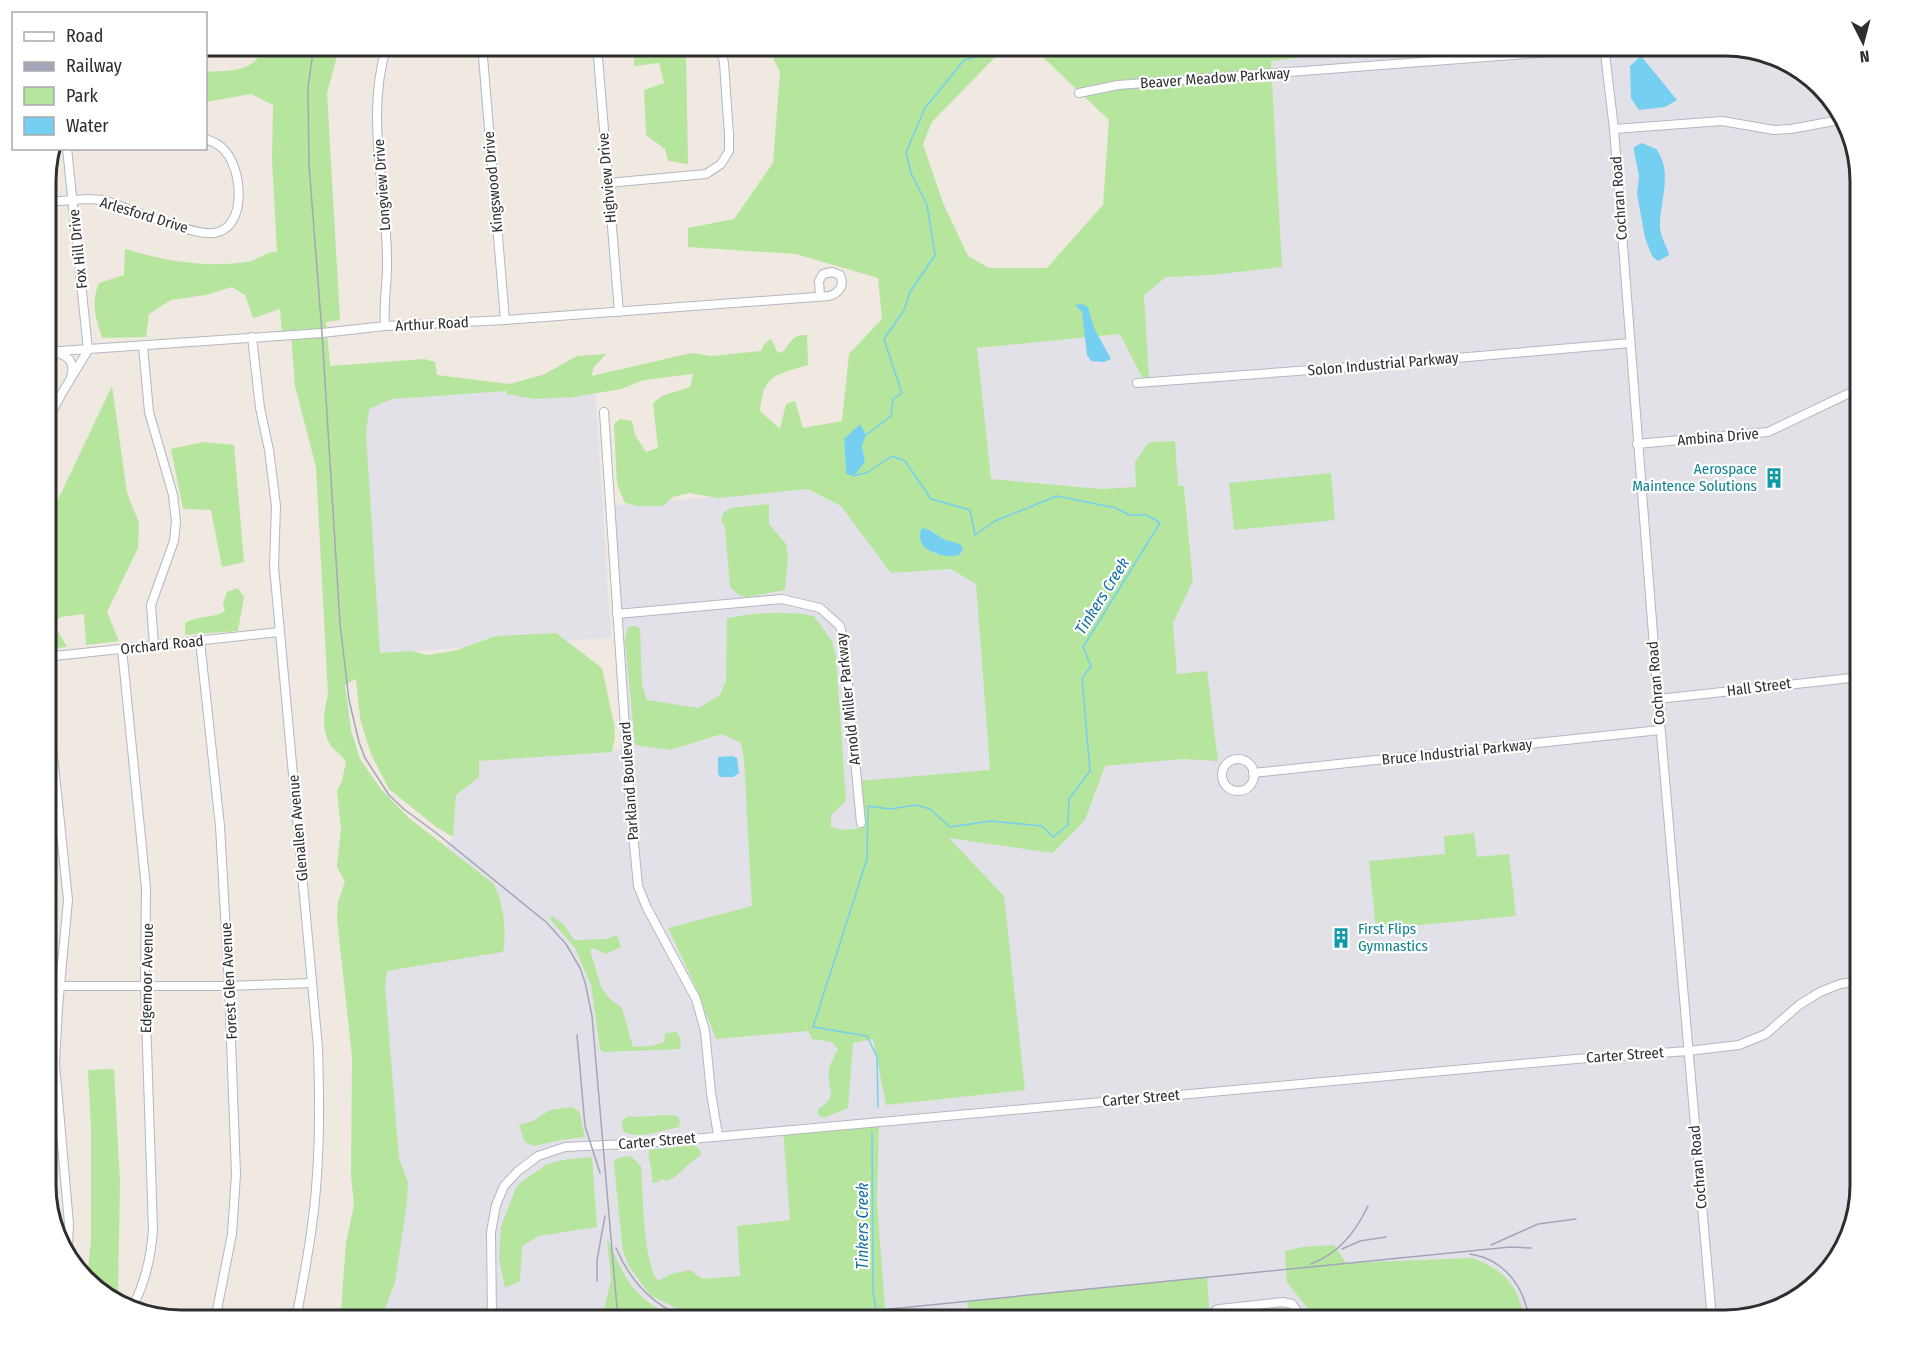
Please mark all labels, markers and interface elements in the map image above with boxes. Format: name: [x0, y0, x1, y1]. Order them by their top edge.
legend: [12, 12, 207, 150]
north arrow: [1833, 12, 1893, 72]
text: Road: [66, 25, 103, 47]
text: N: [1859, 46, 1870, 66]
text: Railway: [66, 55, 122, 77]
street label: Beaver Meadow Parkway: [1140, 64, 1291, 92]
text: Park: [66, 85, 99, 107]
text: Water: [66, 115, 109, 137]
street label: Kingswood Drive: [480, 131, 506, 233]
street label: Highview Drive: [594, 132, 620, 224]
street label: Longview Drive: [370, 138, 394, 232]
street label: Cochran Road: [1607, 155, 1631, 241]
street label: Arlesford Drive: [98, 193, 190, 237]
street label: Fox Hill Drive: [65, 208, 91, 290]
street label: Arthur Road: [395, 313, 469, 335]
street label: Solon Industrial Parkway: [1307, 348, 1459, 380]
street label: Ambina Drive: [1677, 424, 1759, 450]
place label: Aerospace Maintence Solutions: [1632, 460, 1757, 495]
building icon: Aerospace Maintence Solutions: [1762, 466, 1786, 490]
water label: Tinkers Creek: [1071, 554, 1133, 638]
street label: Orchard Road: [120, 632, 204, 658]
street label: Arnold Miller Parkway: [832, 632, 864, 766]
street label: Cochran Road: [1643, 640, 1669, 726]
street label: Hall Street: [1726, 674, 1792, 700]
street label: Parkland Boulevard: [616, 721, 642, 841]
street label: Bruce Industrial Parkway: [1381, 735, 1533, 769]
street label: Glenallen Avenue: [284, 774, 312, 882]
place label: First Flips Gymnastics: [1358, 920, 1428, 955]
street label: Forest Glen Avenue: [217, 922, 241, 1040]
street label: Edgemoor Avenue: [137, 923, 157, 1033]
building icon: First Flips Gymnastics: [1329, 926, 1353, 950]
street label: Carter Street: [1586, 1043, 1665, 1067]
street label: Carter Street: [1101, 1086, 1181, 1110]
street label: Cochran Road: [1685, 1124, 1711, 1210]
street label: Carter Street: [617, 1129, 697, 1153]
water label: Tinkers Creek: [853, 1182, 872, 1270]

